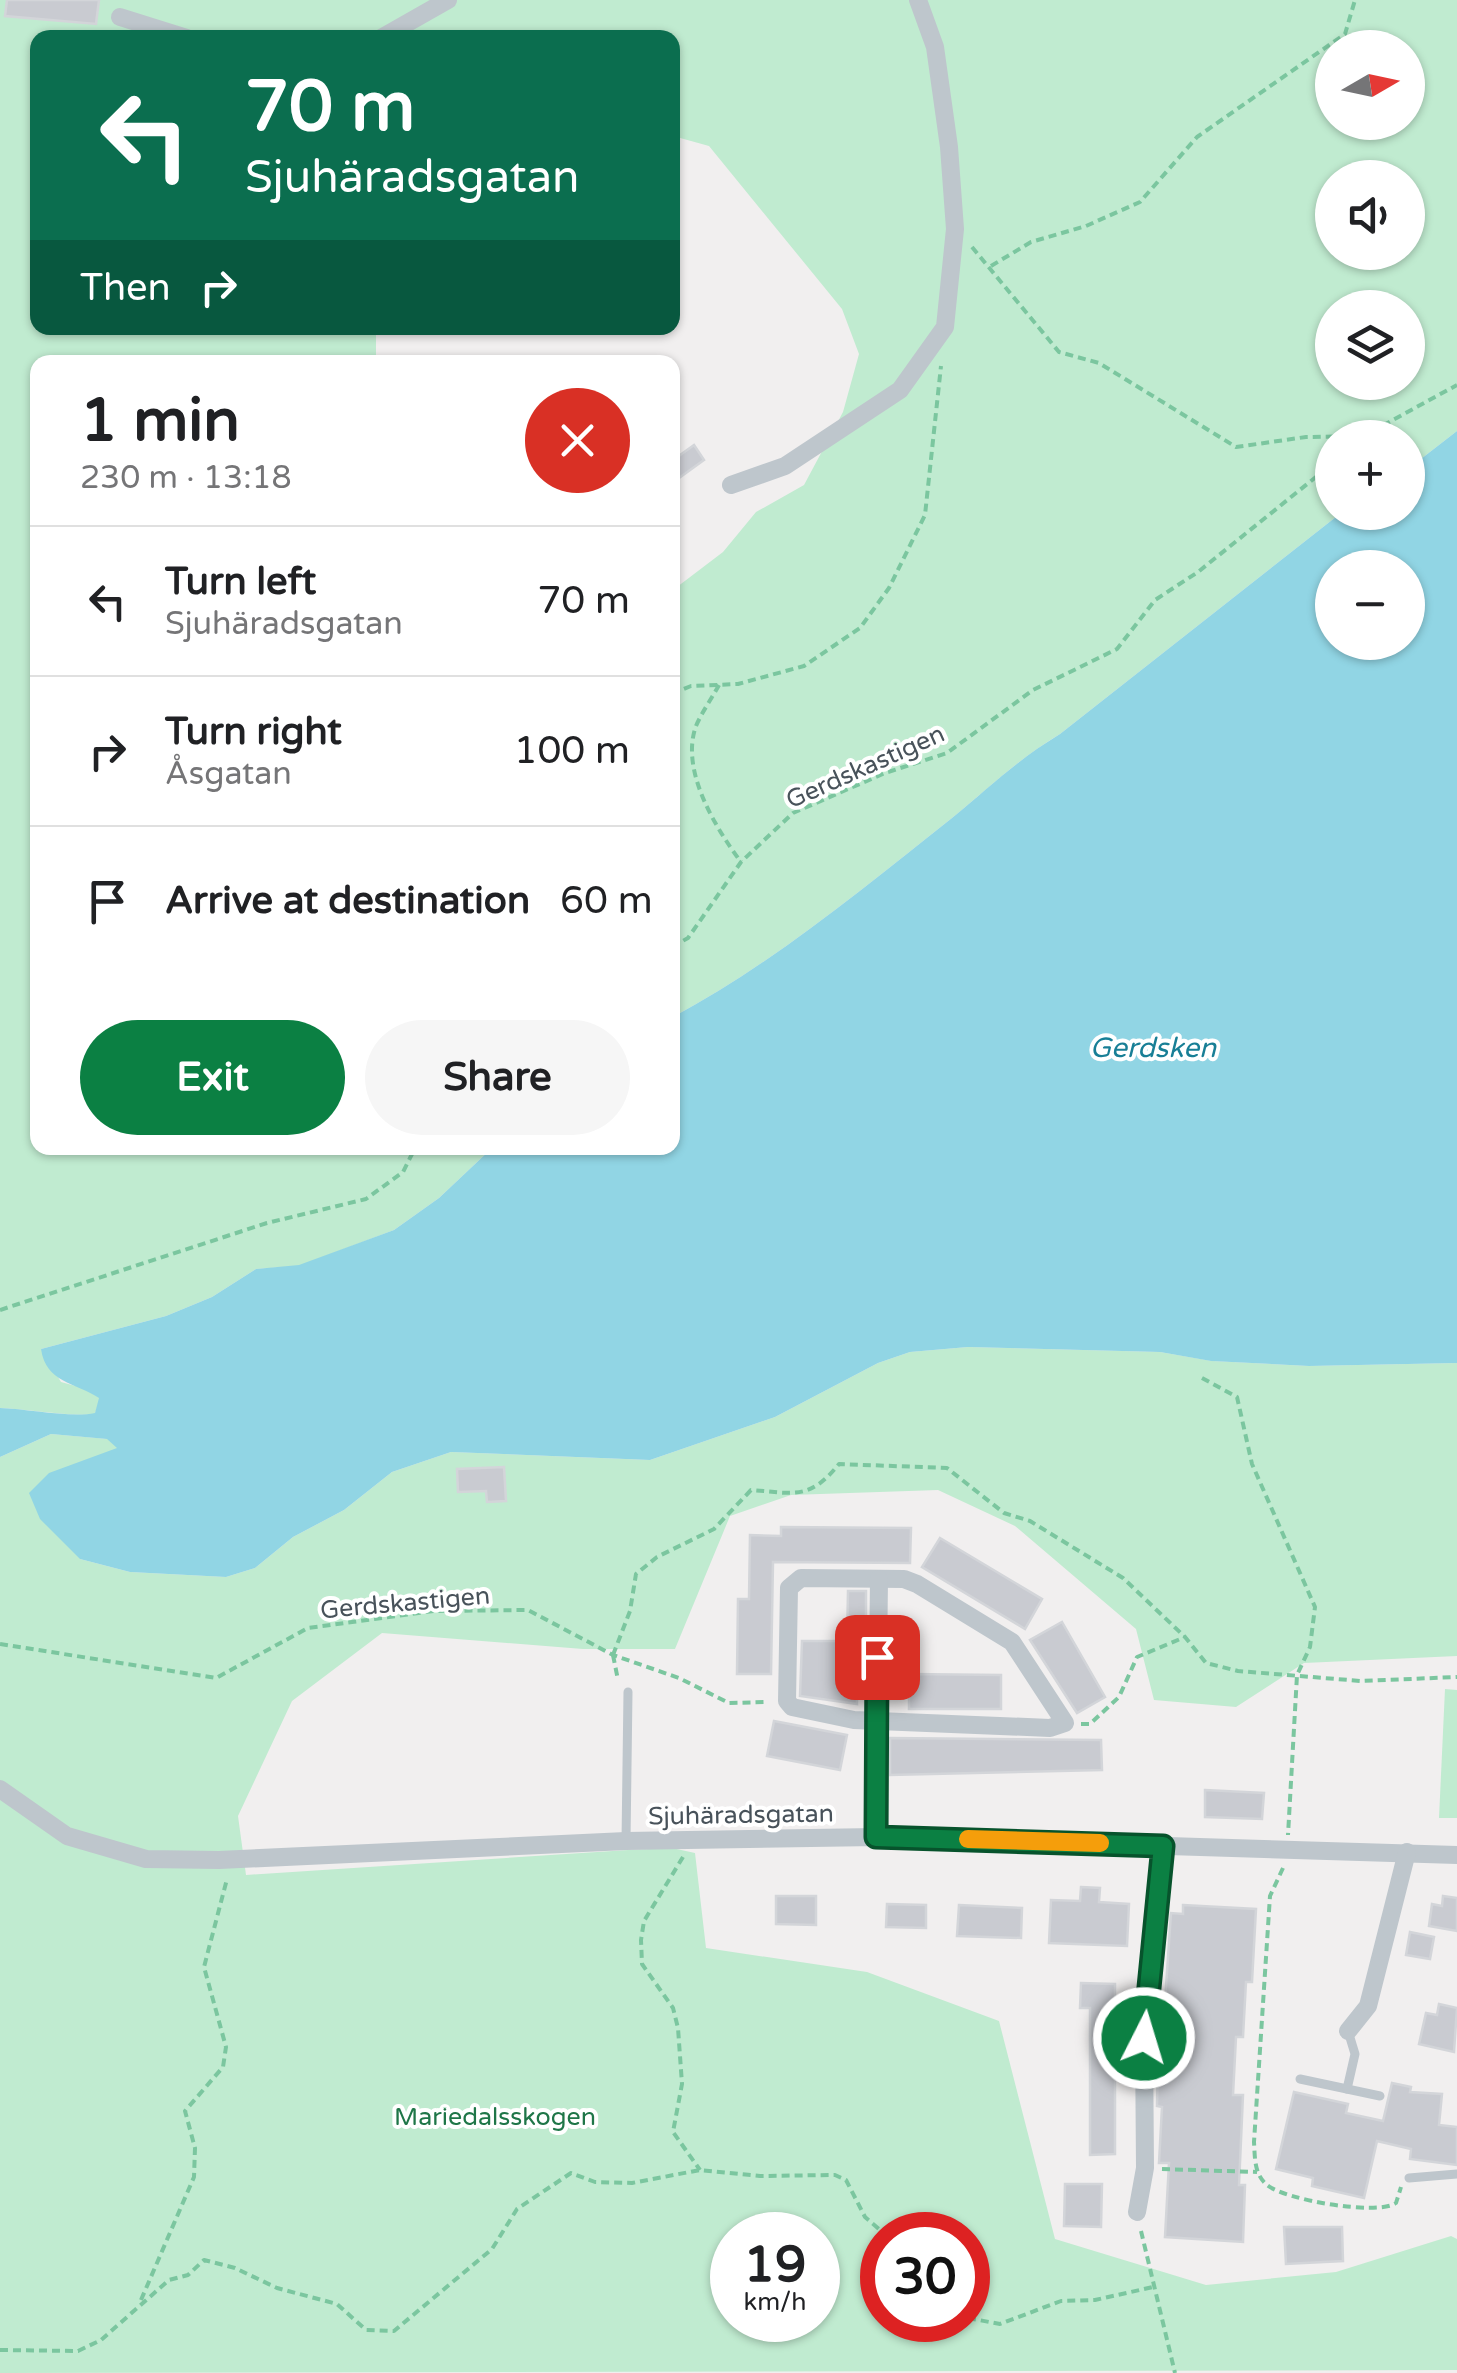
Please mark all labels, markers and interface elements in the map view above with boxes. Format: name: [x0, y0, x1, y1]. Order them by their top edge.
north arrow: [1315, 30, 1425, 140]
map controls: [1315, 30, 1425, 660]
text: 70 m: [245, 66, 415, 150]
icon: left: [80, 70, 210, 200]
text: Sjuhäradsgatan: [245, 151, 579, 205]
button: sound: [1315, 160, 1425, 270]
icon: right: [191, 260, 246, 315]
text: Then: [80, 265, 171, 311]
button: layers: [1315, 290, 1425, 400]
text: 1 min: [80, 385, 240, 457]
button: close: [525, 388, 630, 493]
button: +: [1315, 420, 1425, 530]
text: 230 m · 13:18: [80, 459, 292, 497]
button: −: [1315, 550, 1425, 660]
text: Turn left: [165, 559, 316, 605]
icon: left: [80, 574, 135, 629]
text: 70 m: [538, 578, 630, 624]
text: Sjuhäradsgatan: [165, 605, 403, 643]
text: Turn right: [165, 709, 342, 755]
street label: Gerdskastigen: [782, 719, 949, 815]
icon: right: [80, 724, 135, 779]
text: 100 m: [514, 728, 630, 774]
text: Åsgatan: [165, 755, 292, 793]
icon: arrive: [80, 874, 135, 929]
text: Arrive at destination: [165, 878, 530, 924]
text: 60 m: [560, 878, 653, 924]
button: Exit: [80, 1020, 345, 1135]
button: Share: [365, 1020, 630, 1135]
water label: Gerdsken: [1090, 1031, 1217, 1065]
street label: Gerdskastigen: [319, 1581, 491, 1625]
pin: [835, 1615, 920, 1700]
icon: arrive: [850, 1630, 905, 1685]
street label: Sjuhäradsgatan: [648, 1798, 834, 1832]
position arrow: [1092, 1986, 1196, 2090]
park label: Mariedalsskogen: [394, 2102, 596, 2132]
speed limit sign: 30: [860, 2212, 990, 2342]
text: 19: [744, 2235, 806, 2295]
text: km/h: [744, 2287, 806, 2317]

